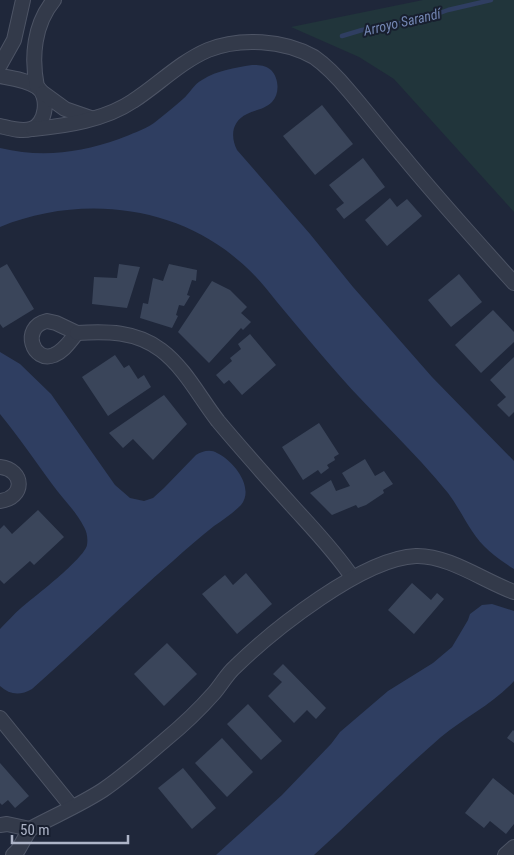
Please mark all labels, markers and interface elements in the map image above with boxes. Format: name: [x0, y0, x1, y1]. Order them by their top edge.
water label: Arroyo Sarandí: [361, 5, 444, 39]
scale bar: [12, 812, 129, 844]
text: 50 m: [20, 821, 50, 839]

